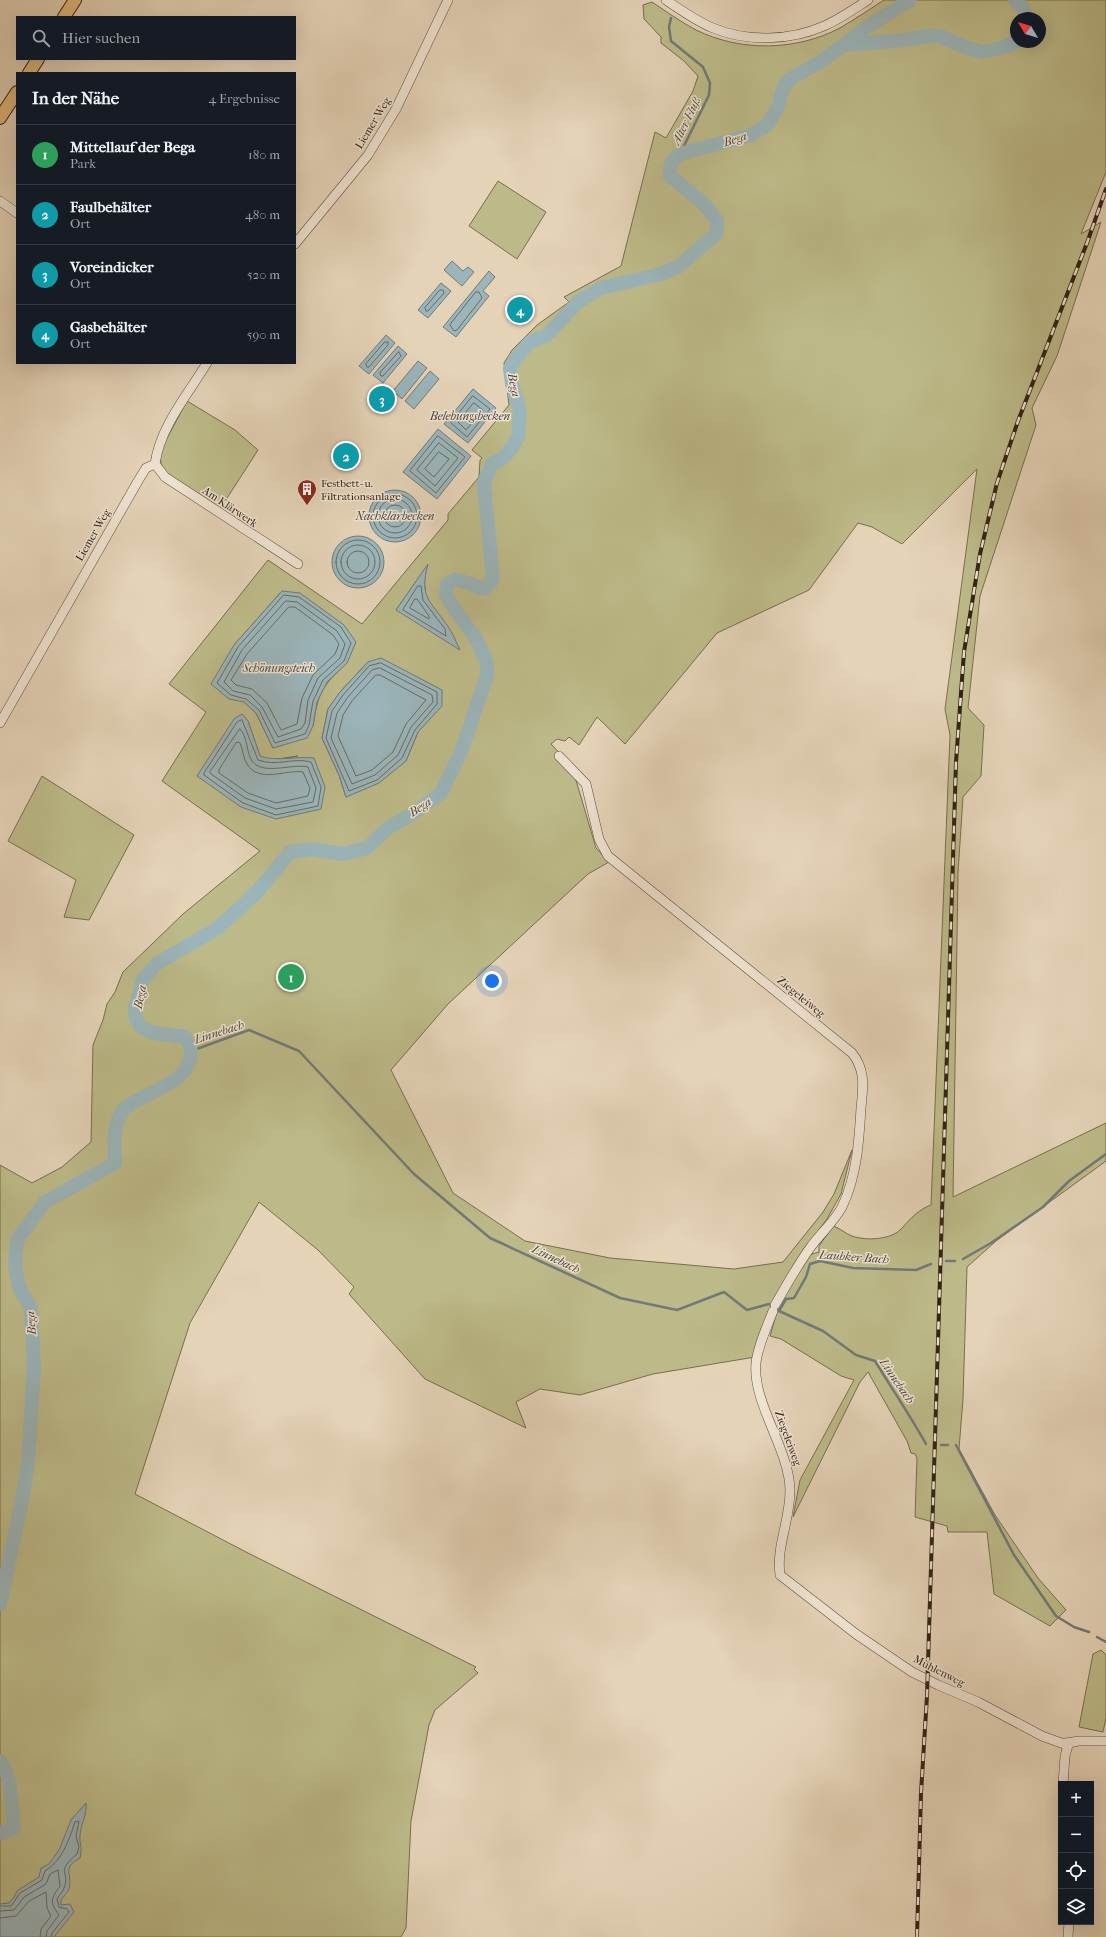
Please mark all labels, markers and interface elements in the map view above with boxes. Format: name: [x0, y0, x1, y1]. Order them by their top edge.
north arrow: [1010, 12, 1046, 48]
search box: [16, 16, 296, 60]
icon: search: [30, 27, 52, 49]
text: Hier suchen: [62, 29, 140, 47]
text: In der Nähe: [32, 88, 119, 108]
text: 4 Ergebnisse: [209, 91, 280, 106]
water label: Alter Fluß: [668, 94, 704, 149]
street label: Liemer Weg: [352, 95, 394, 151]
water label: Bega: [721, 129, 748, 150]
text: Mittellauf der Bega: [70, 138, 195, 156]
text: 1: [43, 147, 47, 162]
text: 180 m: [248, 147, 280, 162]
text: Park: [70, 156, 96, 171]
text: Faulbehälter: [70, 198, 151, 216]
text: 2: [42, 207, 48, 222]
text: 480 m: [245, 207, 280, 222]
text: Ort: [70, 216, 91, 231]
text: Voreindicker: [70, 258, 154, 276]
text: 3: [42, 267, 48, 282]
text: 520 m: [247, 267, 280, 282]
text: Ort: [70, 276, 91, 291]
pin: 4: [507, 295, 533, 325]
text: Gasbehälter: [70, 318, 147, 336]
text: 4: [41, 327, 49, 342]
text: 590 m: [247, 327, 280, 342]
text: Ort: [70, 336, 91, 351]
water label: Bega: [505, 371, 523, 398]
pin: 3: [369, 384, 395, 414]
water label: Belebungsbecken: [429, 409, 510, 423]
pin: 2: [333, 441, 359, 471]
place label: Festbett- u. Filtrationsanlage: [321, 477, 401, 503]
building icon: Festbett- u. Filtrationsanlage: [296, 478, 318, 506]
street label: Am Klärwerk: [199, 483, 260, 530]
street label: Liemer Weg: [73, 506, 113, 563]
water label: Nachklärbecken: [354, 509, 435, 523]
water label: Schönungsteich: [242, 661, 315, 675]
water label: Bega: [405, 795, 434, 820]
pin: 1: [278, 962, 304, 992]
your location: [482, 971, 502, 991]
street label: Ziegeleiweg: [774, 974, 828, 1020]
water label: Bega: [130, 984, 149, 1011]
water label: Linnebach: [191, 1017, 246, 1047]
water label: Linnebach: [529, 1241, 582, 1276]
water label: Laubker Bach: [818, 1248, 889, 1266]
water label: Bega: [23, 1311, 39, 1336]
water label: Linnebach: [876, 1355, 917, 1406]
street label: Ziegeleiweg: [772, 1408, 804, 1468]
street label: Mühlenweg: [911, 1652, 967, 1690]
map controls: [1058, 1781, 1094, 1925]
button: +: [1058, 1781, 1094, 1817]
button: −: [1058, 1817, 1094, 1853]
button: locate: [1058, 1853, 1094, 1889]
button: layers: [1058, 1889, 1094, 1925]

